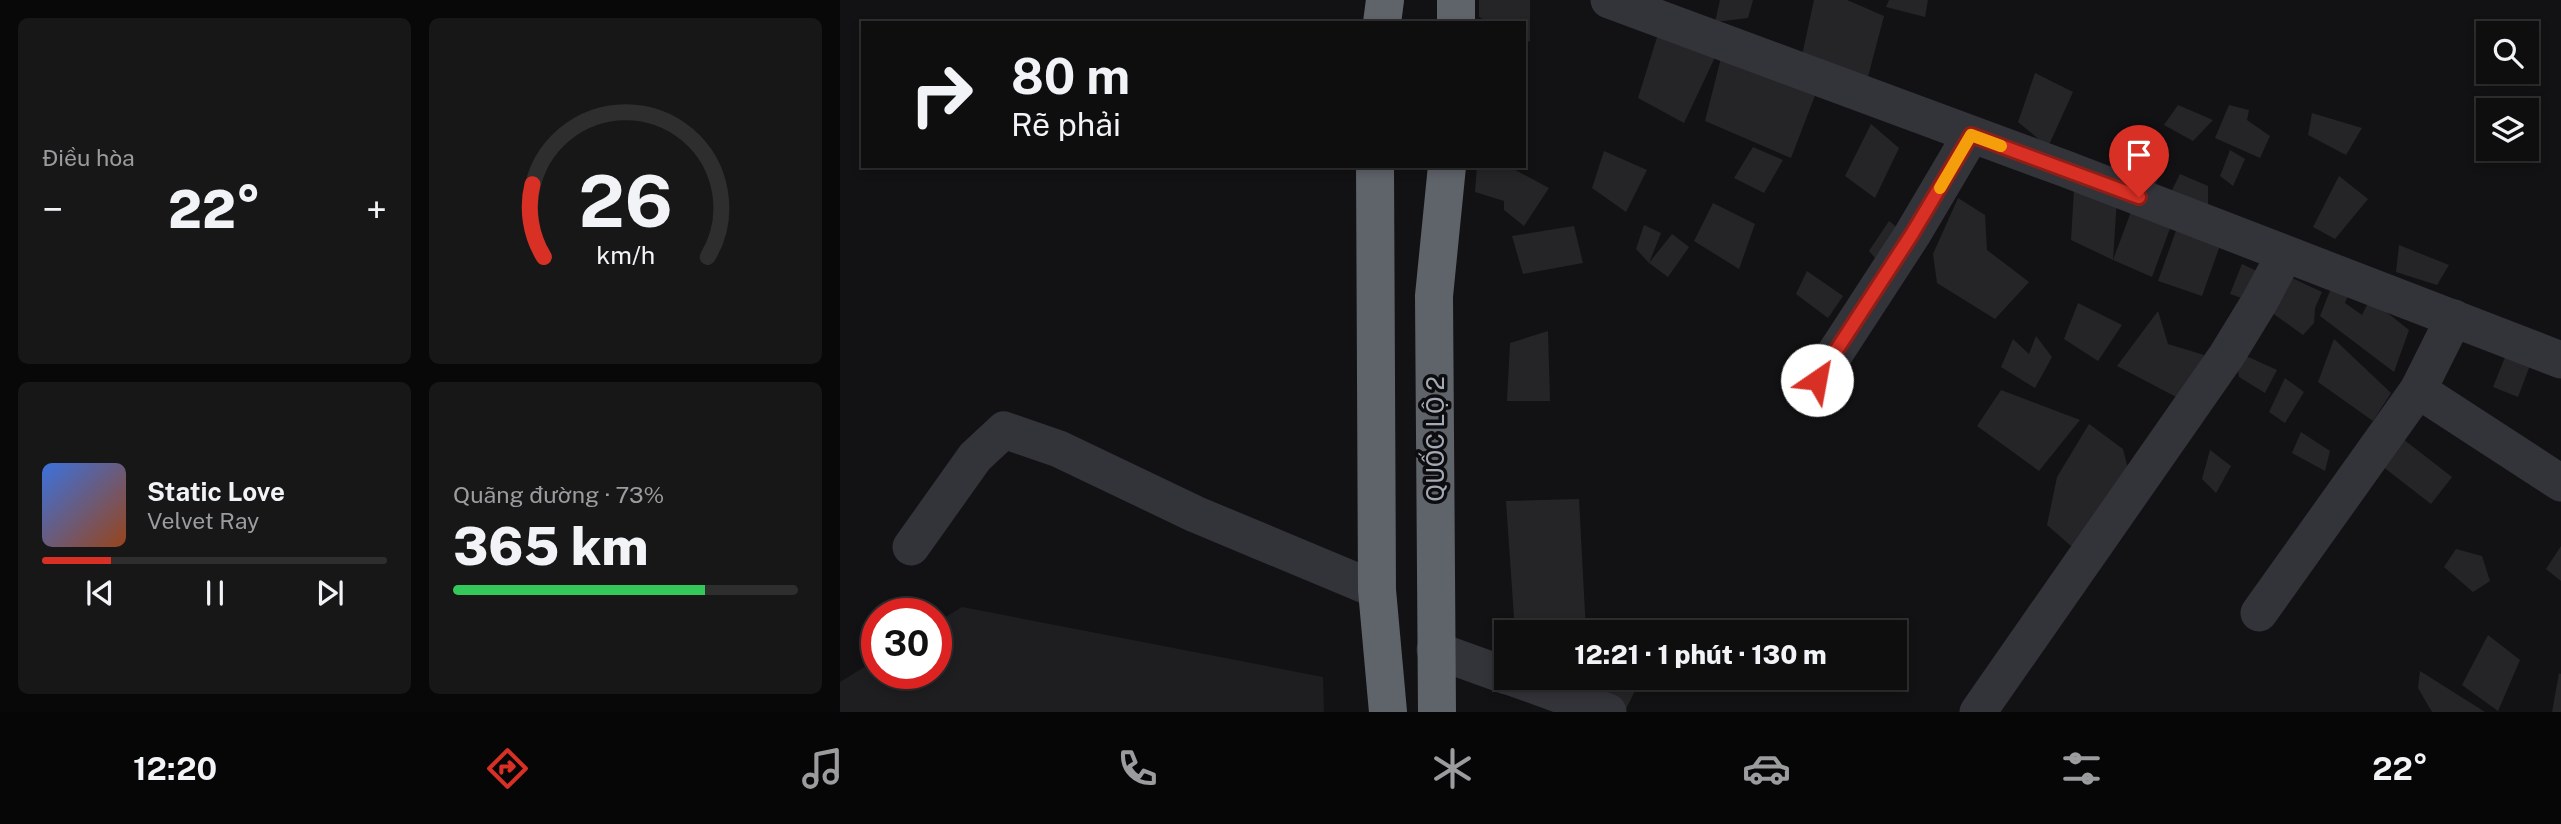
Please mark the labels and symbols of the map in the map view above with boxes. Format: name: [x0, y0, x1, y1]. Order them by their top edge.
pin: [2109, 125, 2169, 197]
position arrow: [1780, 343, 1854, 417]
street label: QUỐC LỘ 2: [1418, 376, 1449, 502]
speed limit sign: 30: [861, 598, 952, 689]

